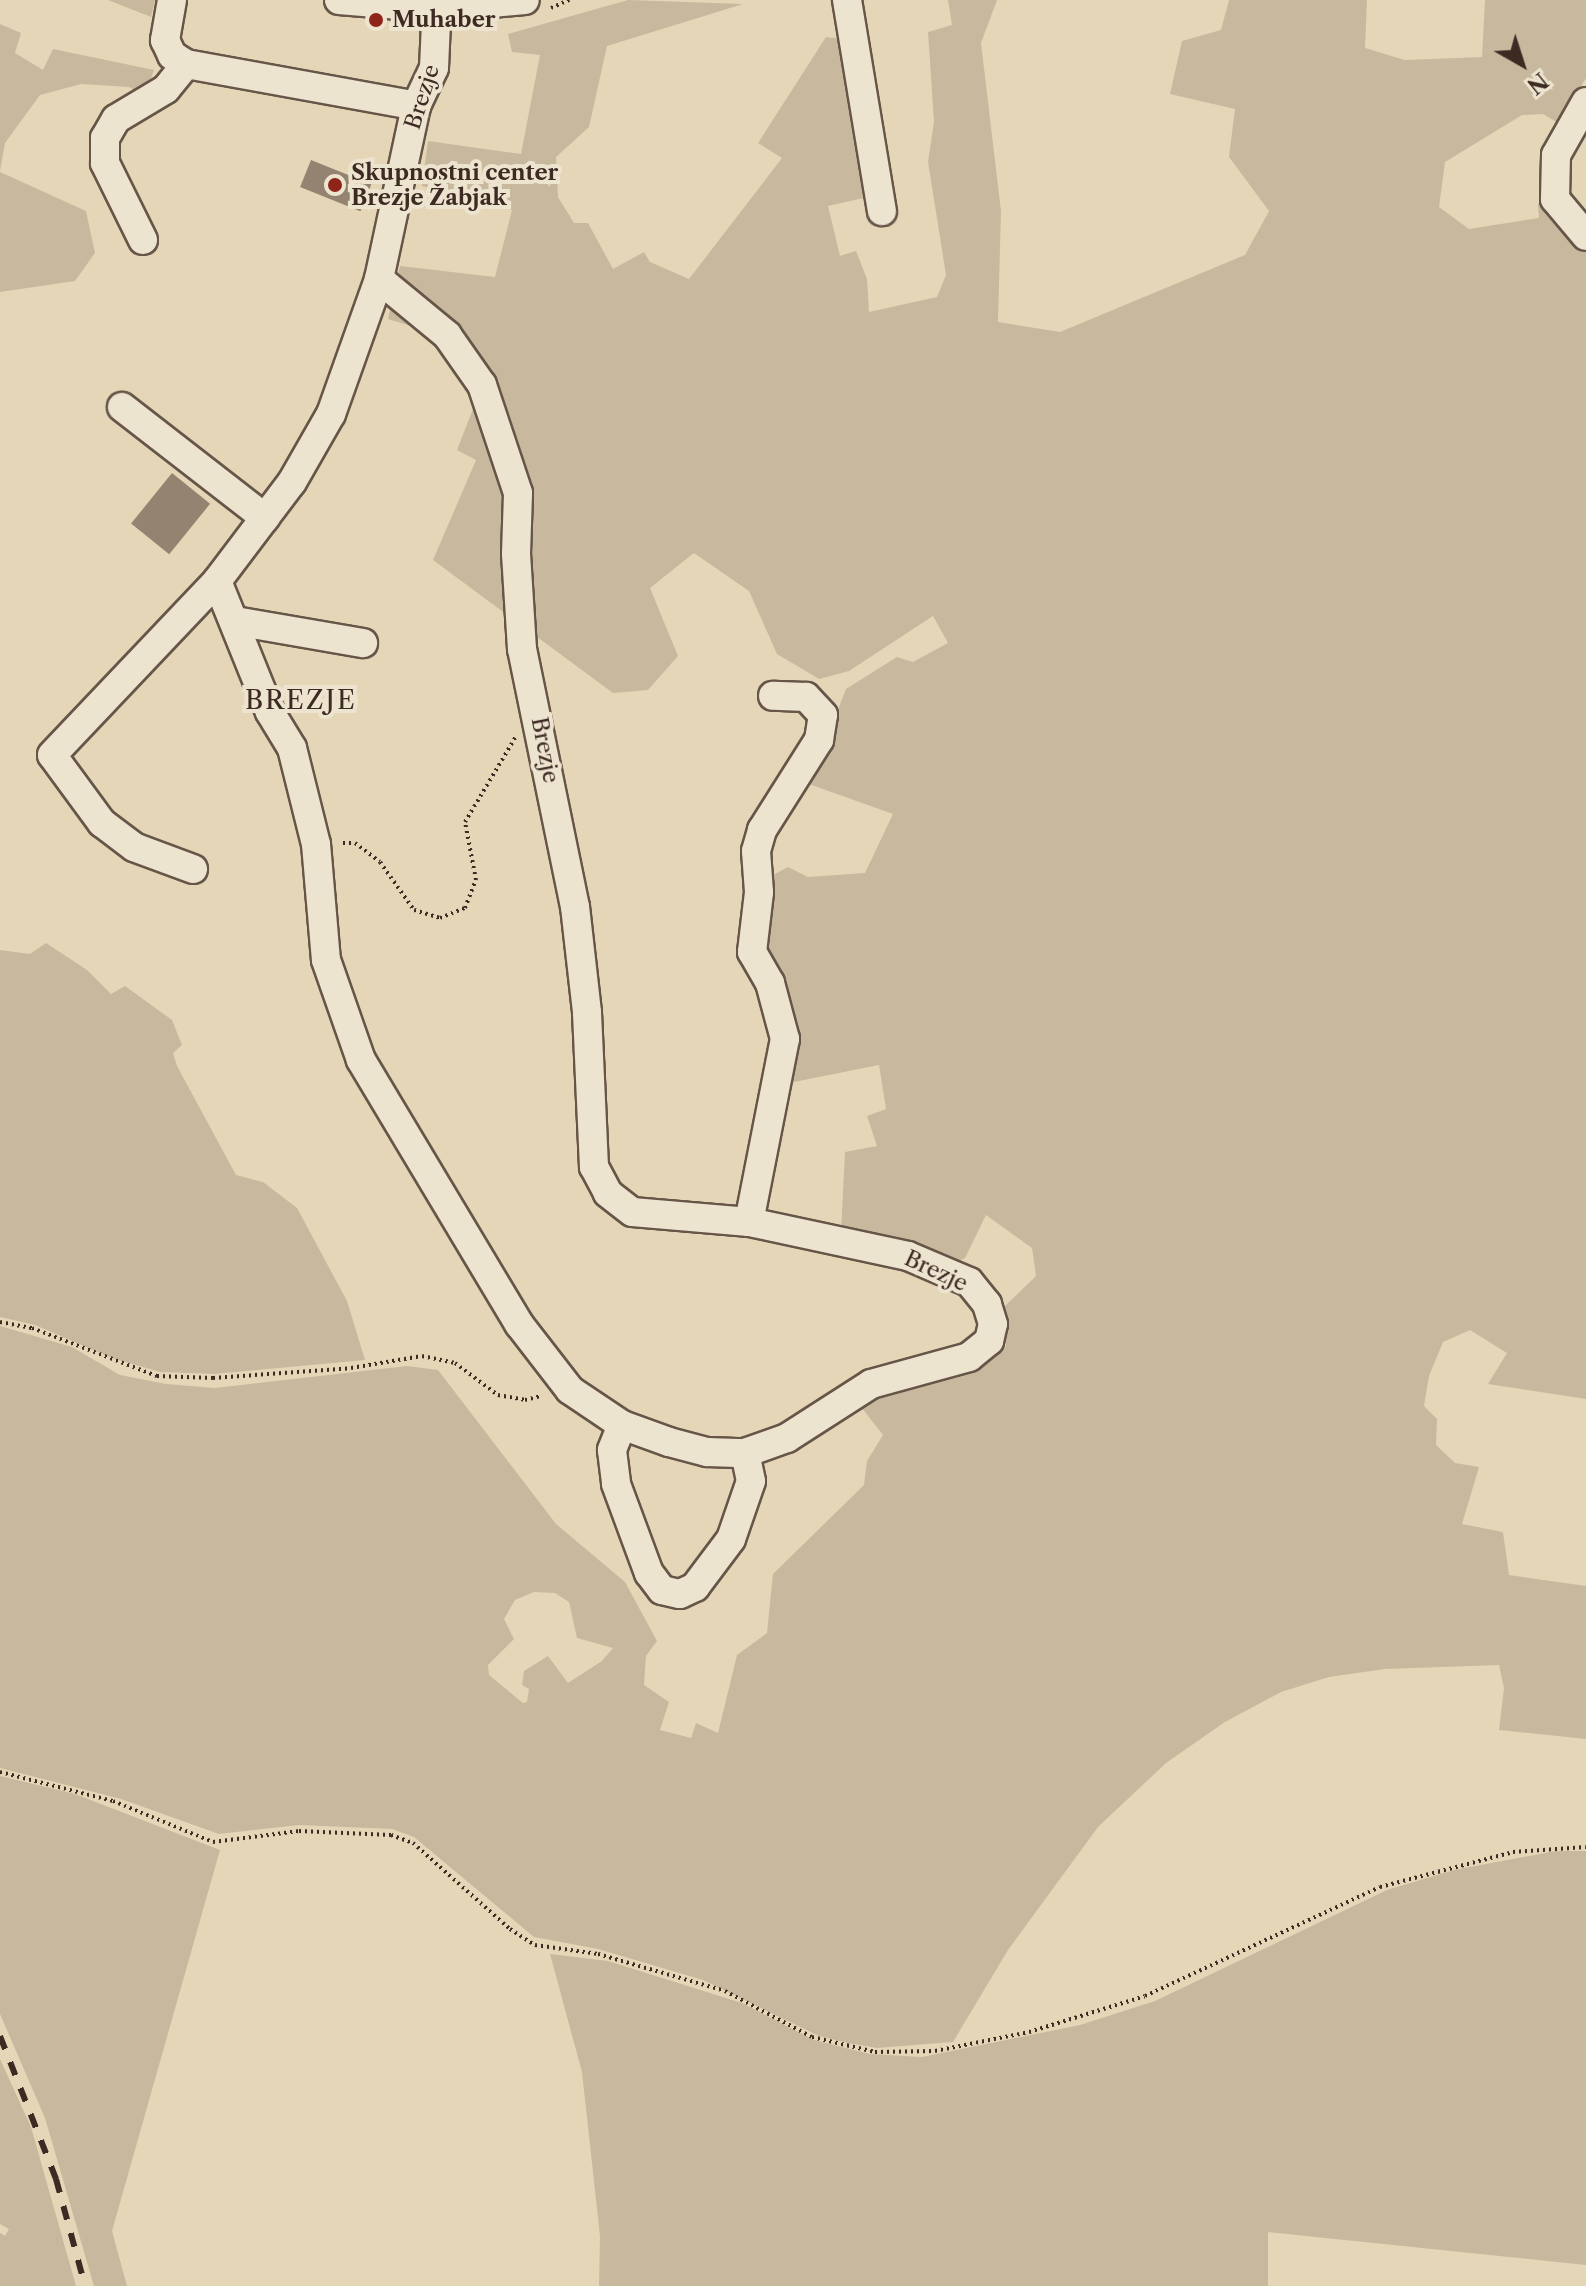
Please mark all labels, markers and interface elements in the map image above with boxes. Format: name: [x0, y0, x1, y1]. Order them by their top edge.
place label: Muhaber: [392, 7, 496, 33]
marker: Muhaber: [367, 11, 385, 29]
north arrow: [1482, 24, 1562, 104]
street label: Brezje: [399, 61, 445, 133]
text: N: [1521, 67, 1553, 100]
place label: Skupnostni center Brezje Žabjak: [351, 159, 558, 210]
marker: Skupnostni center Brezje Žabjak: [326, 176, 344, 194]
district label: BREZJE: [245, 685, 357, 717]
street label: Brezje: [526, 715, 564, 785]
street label: Brezje: [900, 1245, 972, 1297]

